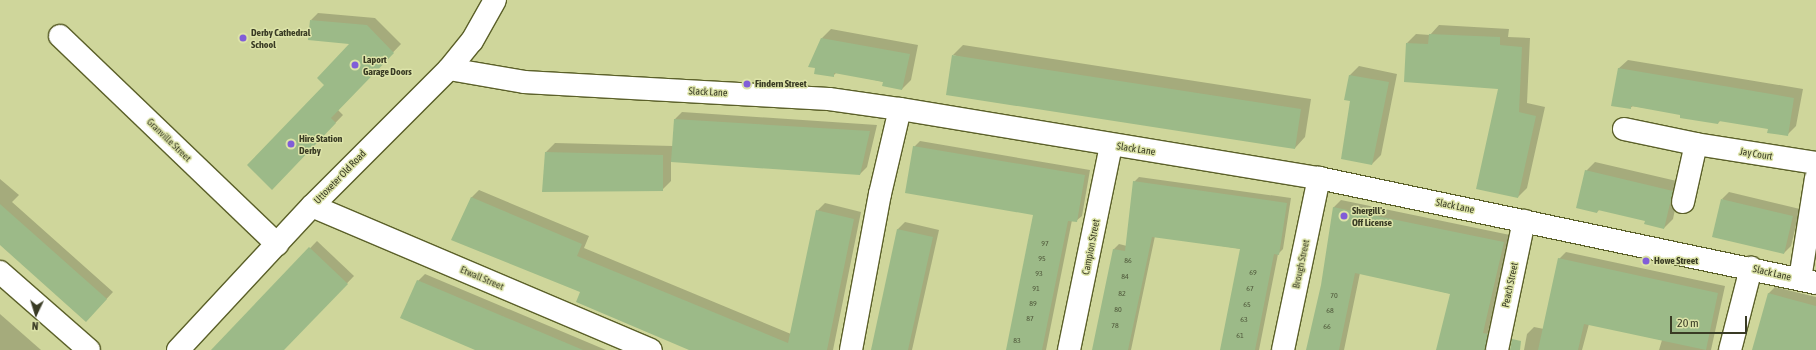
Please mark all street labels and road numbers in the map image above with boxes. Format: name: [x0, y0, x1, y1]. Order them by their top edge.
street label: Slack Lane: [688, 85, 728, 99]
street label: Granville Street: [144, 116, 194, 164]
street label: Slack Lane: [1116, 140, 1156, 158]
street label: Jay Court: [1739, 145, 1773, 163]
street label: Uttoxeter Old Road: [311, 148, 369, 206]
street label: Slack Lane: [1435, 196, 1475, 216]
street label: Campion Street: [1080, 218, 1102, 276]
street label: Brough Street: [1290, 238, 1312, 290]
street label: Peach Street: [1499, 261, 1521, 309]
street label: Etwall Street: [458, 263, 506, 293]
street label: Slack Lane: [1752, 263, 1792, 283]

